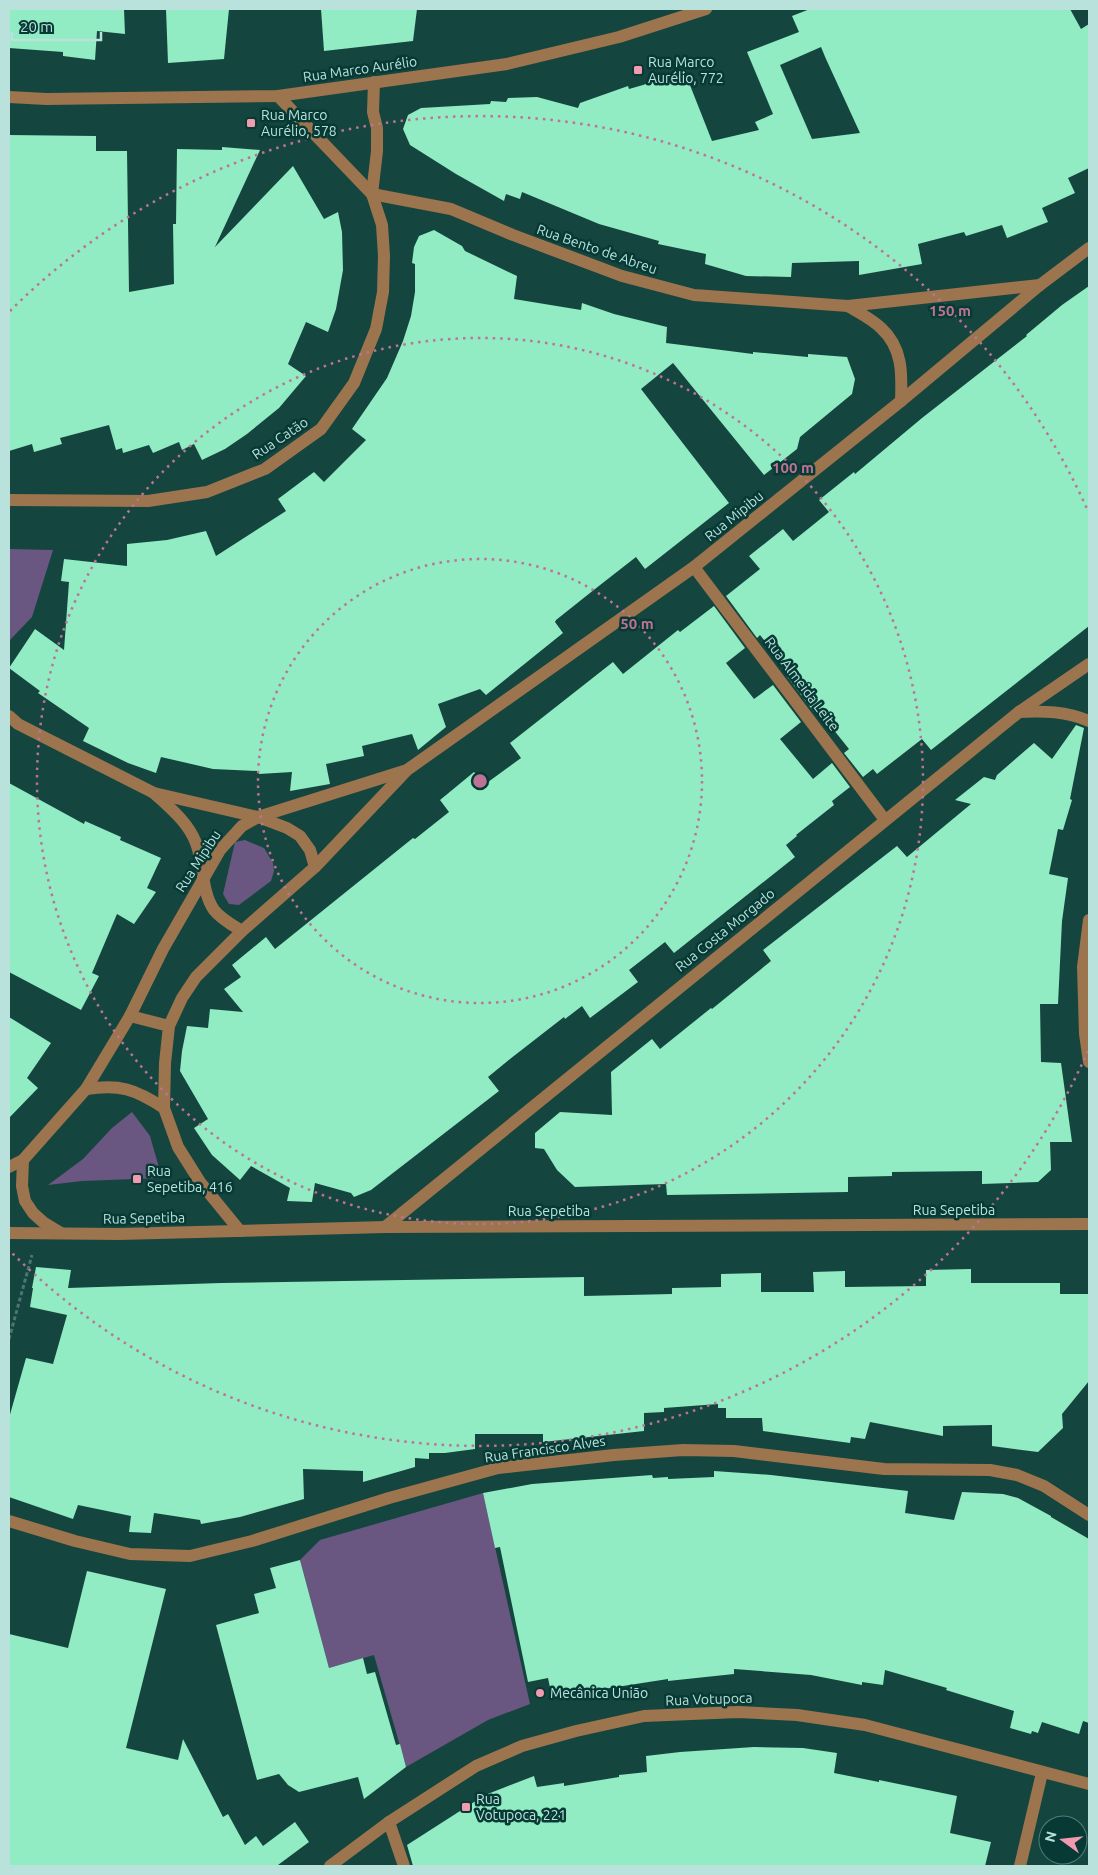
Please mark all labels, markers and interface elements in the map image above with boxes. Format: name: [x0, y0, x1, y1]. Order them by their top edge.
scale bar: [12, 10, 101, 42]
text: 20 m: [20, 18, 53, 35]
street label: Rua Marco Aurélio: [302, 53, 418, 85]
place label: Rua Marco Aurélio, 772: [648, 54, 724, 86]
marker: Rua Marco Aurélio, 772: [632, 64, 644, 76]
place label: Rua Marco Aurélio, 578: [261, 107, 337, 139]
marker: Rua Marco Aurélio, 578: [245, 117, 257, 129]
street label: Rua Bento de Abreu: [535, 221, 659, 277]
text: 150 m: [929, 302, 971, 319]
street label: Rua Catão: [249, 414, 311, 462]
text: 100 m: [772, 459, 814, 476]
street label: Rua Mipibu: [702, 488, 766, 544]
text: 50 m: [620, 615, 654, 632]
street label: Rua Almeida Leite: [762, 634, 842, 734]
centre of rings: [471, 772, 489, 790]
street label: Rua Mipibu: [172, 827, 224, 895]
street label: Rua Costa Morgado: [672, 885, 778, 975]
place label: Rua Sepetiba, 416: [147, 1163, 233, 1195]
marker: Rua Sepetiba, 416: [131, 1173, 143, 1185]
street label: Rua Sepetiba: [913, 1202, 995, 1218]
street label: Rua Sepetiba: [508, 1203, 590, 1219]
street label: Rua Sepetiba: [103, 1209, 185, 1227]
street label: Rua Francisco Alves: [484, 1433, 606, 1465]
place label: Mecânica União: [550, 1685, 648, 1701]
marker: Mecânica União: [534, 1687, 546, 1699]
street label: Rua Votupoca: [665, 1689, 753, 1709]
place label: Rua Votupoca, 221: [476, 1791, 566, 1823]
marker: Rua Votupoca, 221: [460, 1801, 472, 1813]
north arrow: [1038, 1815, 1088, 1865]
text: N: [1041, 1830, 1060, 1844]

